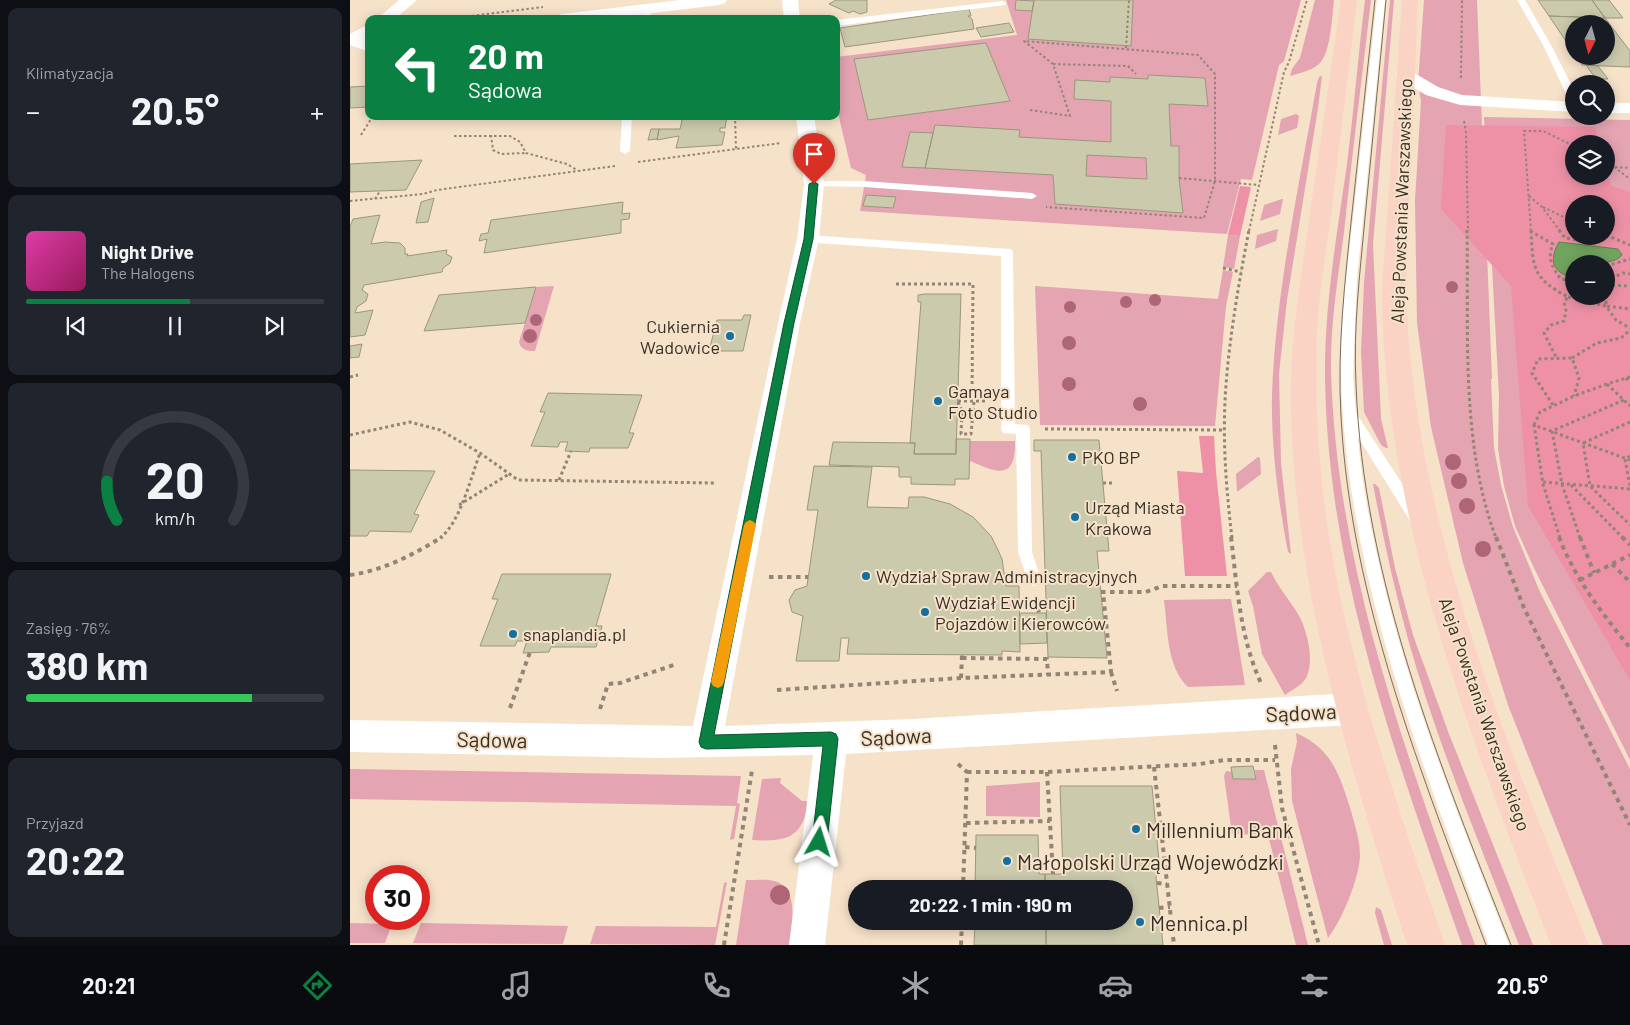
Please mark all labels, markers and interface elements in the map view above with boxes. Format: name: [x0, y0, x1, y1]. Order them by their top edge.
north arrow: [1565, 15, 1615, 65]
map controls: [1565, 15, 1615, 305]
text: 20 m: [468, 34, 544, 76]
icon: left: [385, 35, 450, 100]
text: Klimatyzacja: [26, 63, 114, 82]
button: search: [1565, 75, 1615, 125]
text: Sądowa: [468, 76, 542, 102]
street label: Aleja Powstania Warszawskiego: [1386, 78, 1416, 324]
text: 20.5°: [131, 87, 219, 133]
text: −: [26, 94, 40, 128]
text: +: [310, 94, 324, 128]
pin: [793, 133, 835, 184]
button: layers: [1565, 135, 1615, 185]
icon: arrive: [800, 140, 828, 168]
button: +: [1565, 195, 1615, 245]
text: Night Drive: [101, 240, 194, 263]
button: −: [1565, 255, 1615, 305]
text: The Halogens: [101, 263, 195, 282]
icon: previous: [62, 312, 90, 340]
icon: pause: [161, 312, 189, 340]
icon: next: [260, 312, 288, 340]
place label: Cukiernia Wadowice: [640, 315, 720, 358]
marker: Cukiernia Wadowice: [724, 330, 736, 342]
place label: Gamaya Foto Studio: [948, 380, 1038, 423]
marker: Gamaya Foto Studio: [932, 395, 944, 407]
place label: PKO BP: [1082, 446, 1140, 468]
text: 20: [146, 447, 204, 509]
marker: PKO BP: [1066, 451, 1078, 463]
place label: Urząd Miasta Krakowa: [1085, 496, 1185, 539]
text: km/h: [155, 507, 195, 529]
marker: Urząd Miasta Krakowa: [1069, 511, 1081, 523]
place label: Wydział Spraw Administracyjnych: [876, 565, 1137, 587]
marker: Wydział Spraw Administracyjnych: [860, 570, 872, 582]
place label: Wydział Ewidencji Pojazdów i Kierowców: [935, 591, 1106, 634]
street label: Aleja Powstania Warszawskiego: [1435, 594, 1535, 834]
marker: Wydział Ewidencji Pojazdów i Kierowców: [919, 606, 931, 618]
text: Zasięg · 76%: [26, 618, 111, 637]
place label: snaplandia.pl: [523, 623, 626, 645]
marker: snaplandia.pl: [507, 628, 519, 640]
text: 380 km: [26, 642, 148, 688]
street label: Sądowa: [1265, 698, 1337, 726]
street label: Sądowa: [860, 722, 932, 750]
street label: Sądowa: [456, 726, 528, 752]
text: Przyjazd: [26, 813, 84, 832]
position arrow: [792, 815, 844, 867]
place label: Millennium Bank: [1146, 817, 1294, 842]
marker: Millennium Bank: [1130, 823, 1142, 835]
text: 20:22: [26, 837, 125, 883]
place label: Małopolski Urząd Wojewódzki: [1017, 849, 1284, 874]
marker: Małopolski Urząd Wojewódzki: [1001, 855, 1013, 867]
speed limit sign: 30: [365, 865, 430, 930]
text: 20:22 · 1 min · 190 m: [909, 893, 1072, 916]
place label: Mennica.pl: [1150, 910, 1248, 935]
marker: Mennica.pl: [1134, 916, 1146, 928]
icon: directions: [300, 968, 335, 1003]
icon: music: [499, 968, 534, 1003]
icon: phone: [699, 968, 734, 1003]
icon: climate: [898, 968, 933, 1003]
icon: car: [1098, 968, 1133, 1003]
icon: filters: [1297, 968, 1332, 1003]
text: 20:21: [82, 972, 135, 998]
text: 20.5°: [1497, 972, 1548, 998]

